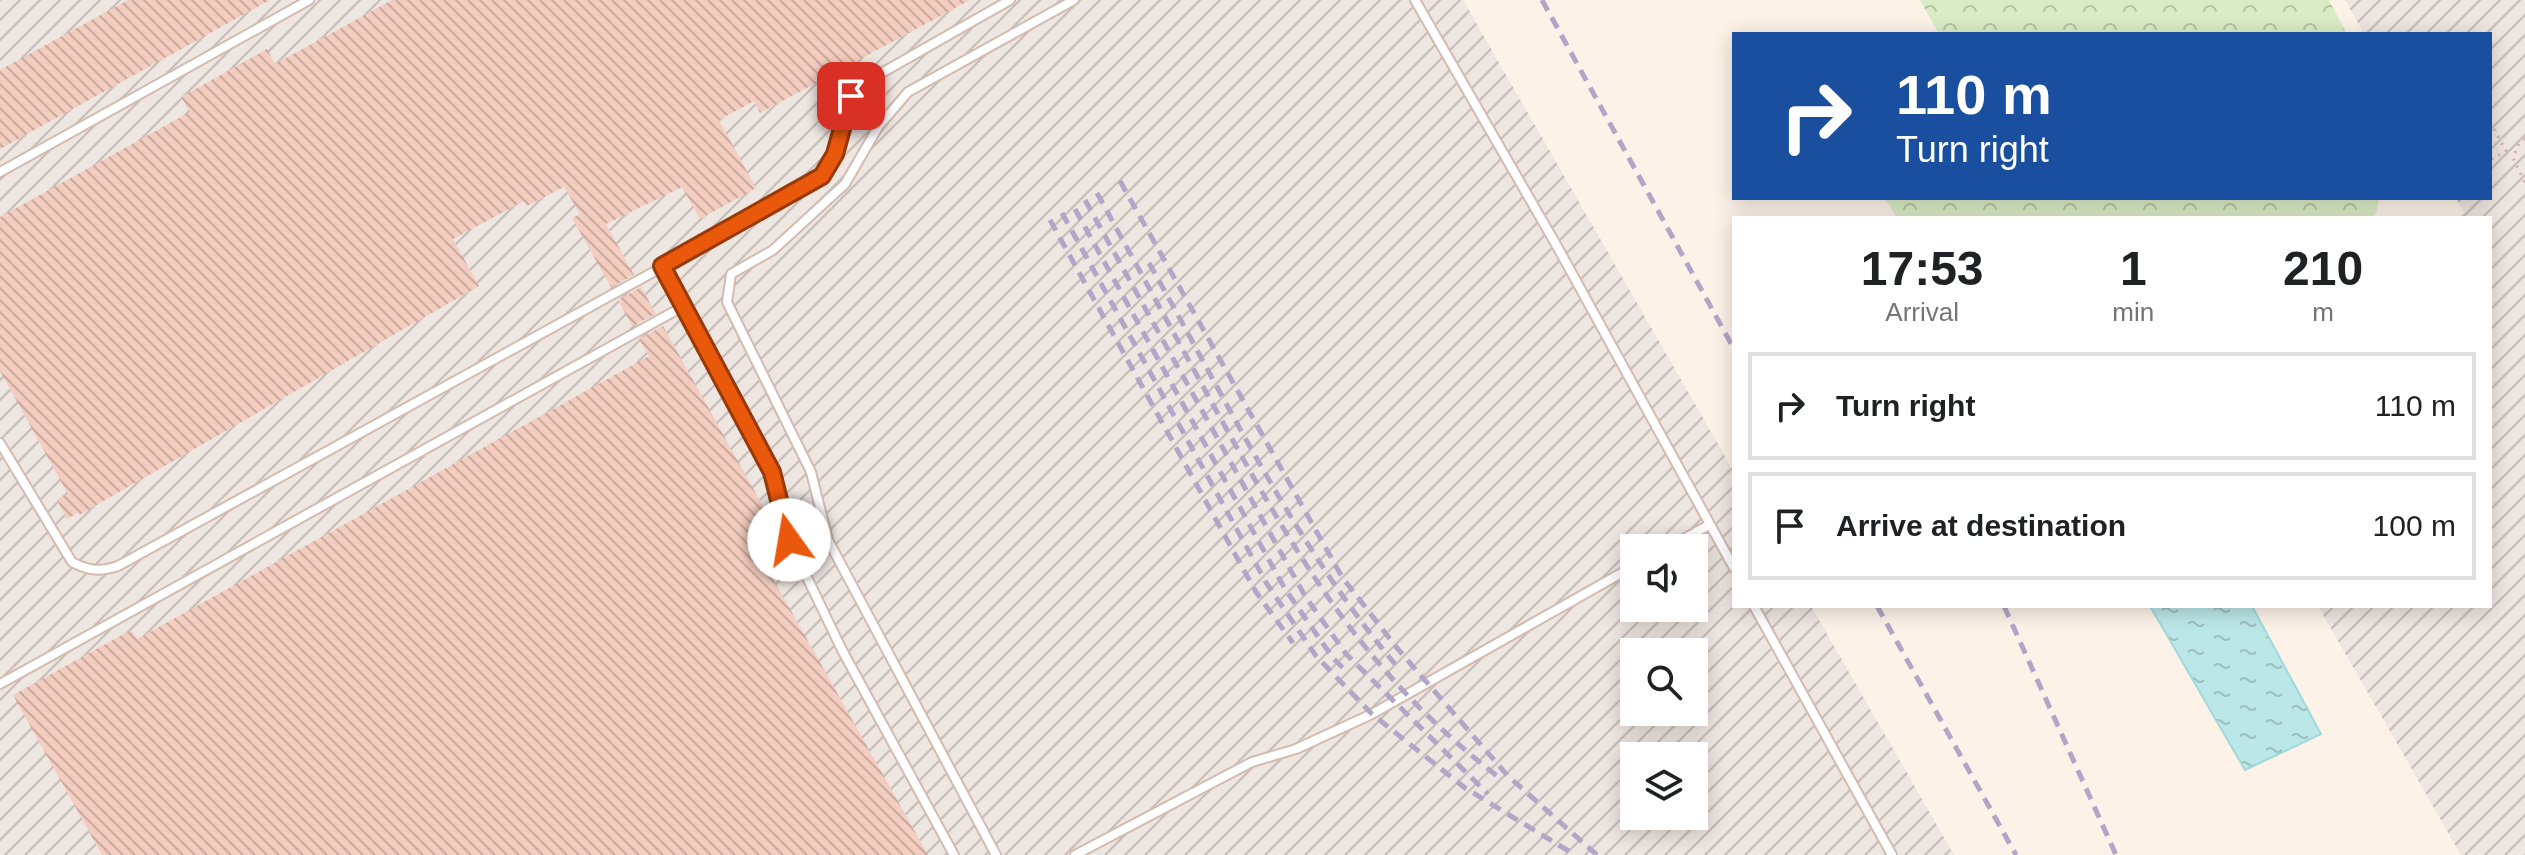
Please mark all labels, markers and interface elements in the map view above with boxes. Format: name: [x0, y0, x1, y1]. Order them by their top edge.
pin: [817, 62, 885, 130]
text: 110 m: [1896, 63, 2052, 126]
icon: right: [1764, 64, 1868, 168]
icon: arrive: [829, 74, 873, 118]
text: Turn right: [1896, 129, 2049, 170]
text: 17:53: [1861, 242, 1984, 295]
text: 1: [2120, 242, 2147, 295]
text: 210: [2283, 242, 2363, 295]
text: Arrival: [1885, 297, 1959, 327]
text: min: [2112, 297, 2154, 327]
text: m: [2312, 297, 2334, 327]
icon: right: [1768, 384, 1812, 428]
text: Turn right: [1836, 389, 1975, 422]
text: 110 m: [2375, 389, 2456, 422]
position arrow: [747, 498, 831, 582]
icon: arrive: [1768, 504, 1812, 548]
text: Arrive at destination: [1836, 509, 2126, 542]
text: 100 m: [2373, 509, 2456, 542]
map controls: [1620, 534, 1708, 830]
button: sound: [1620, 534, 1708, 622]
button: search: [1620, 638, 1708, 726]
button: layers: [1620, 742, 1708, 830]

